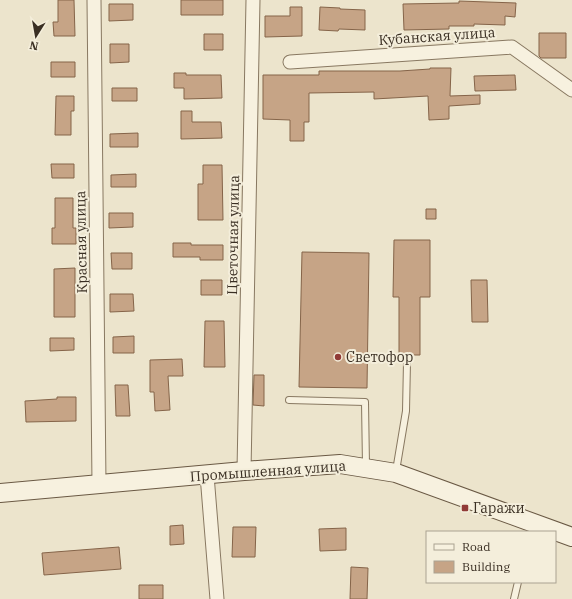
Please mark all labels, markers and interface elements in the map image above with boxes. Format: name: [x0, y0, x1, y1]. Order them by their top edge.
north arrow: [16, 16, 56, 56]
street label: Кубанская улица: [378, 23, 496, 49]
text: N: [28, 38, 40, 54]
street label: Цветочная улица: [223, 175, 243, 295]
street label: Красная улица: [71, 190, 91, 294]
place label: Светофор: [346, 348, 413, 366]
marker: Светофор: [333, 352, 343, 362]
street label: Промышленная улица: [189, 457, 347, 485]
place label: Гаражи: [473, 499, 525, 517]
marker: Гаражи: [460, 503, 470, 513]
legend: [426, 531, 556, 583]
text: Road: [462, 539, 491, 554]
text: Building: [462, 559, 510, 574]

